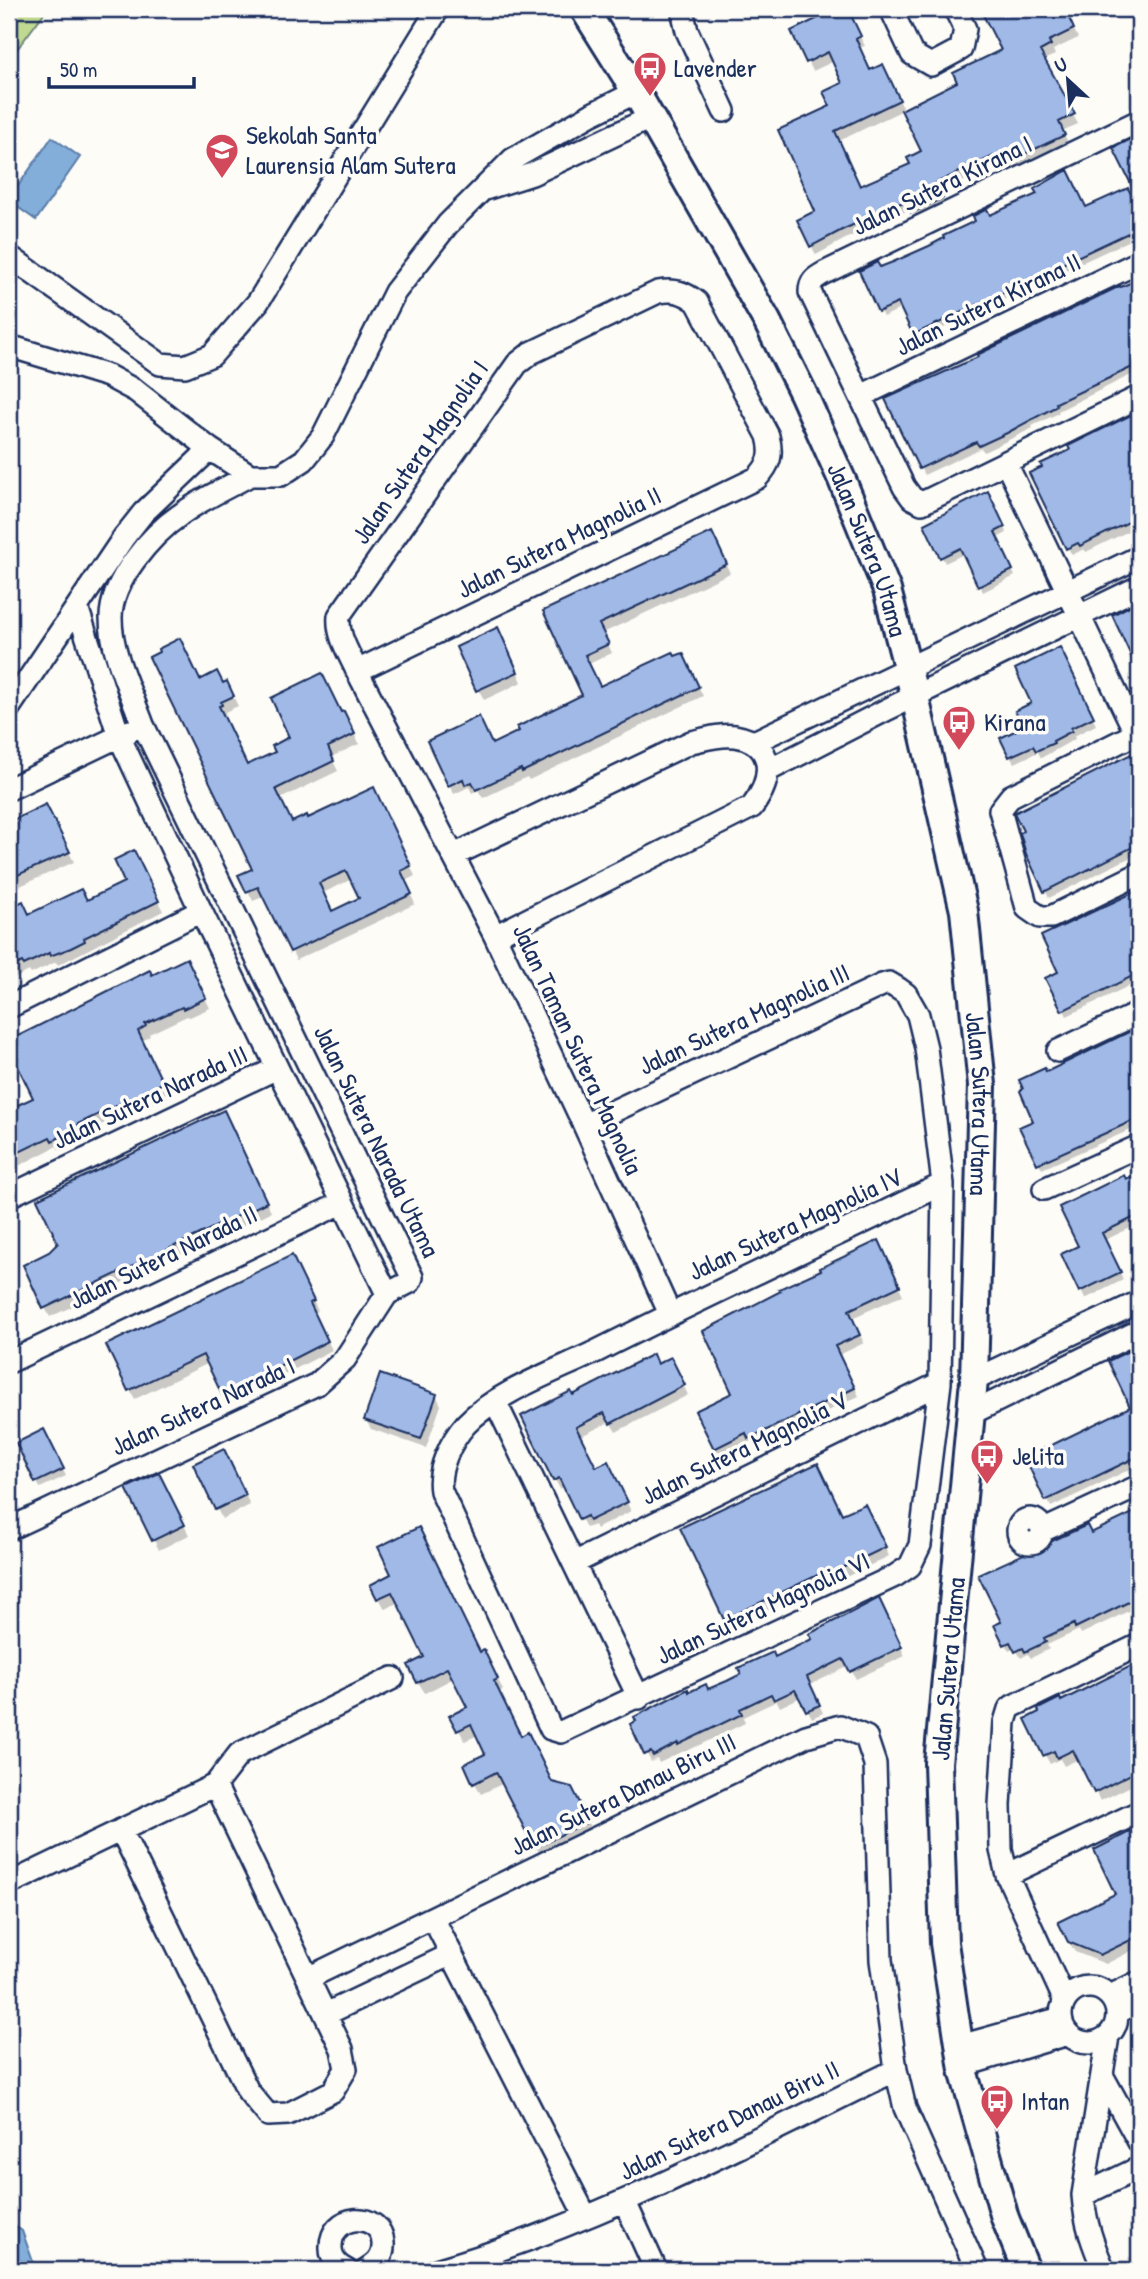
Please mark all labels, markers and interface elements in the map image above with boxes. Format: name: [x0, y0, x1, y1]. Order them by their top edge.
scale bar: [49, 46, 194, 90]
north arrow: [1032, 46, 1102, 116]
bus stop icon: Lavender: [631, 49, 669, 98]
place label: Lavender: [674, 50, 757, 85]
text: U: [1050, 51, 1071, 79]
text: 50 m: [60, 55, 97, 84]
place label: Sekolah Santa Laurensia Alam Sutera: [246, 117, 456, 182]
street label: Jalan Sutera Kirana I: [846, 126, 1038, 243]
school or university icon: Sekolah Santa Laurensia Alam Sutera: [203, 131, 241, 180]
street label: Jalan Sutera Kirana II: [889, 243, 1086, 364]
street label: Jalan Sutera Magnolia I: [343, 353, 496, 551]
street label: Jalan Sutera Utama: [819, 457, 916, 640]
street label: Jalan Sutera Magnolia II: [451, 477, 667, 606]
bus stop icon: Kirana: [940, 703, 978, 752]
place label: Kirana: [984, 704, 1046, 739]
street label: Jalan Taman Sutera Magnolia: [505, 918, 652, 1180]
street label: Jalan Sutera Magnolia III: [633, 954, 855, 1083]
street label: Jalan Sutera Utama: [958, 1010, 1000, 1196]
street label: Jalan Sutera Narada Utama: [306, 1019, 449, 1263]
street label: Jalan Sutera Narada III: [47, 1036, 253, 1157]
street label: Jalan Sutera Magnolia IV: [682, 1159, 907, 1288]
street label: Jalan Sutera Narada II: [63, 1196, 263, 1317]
street label: Jalan Sutera Narada I: [105, 1348, 300, 1463]
street label: Jalan Sutera Magnolia V: [635, 1382, 853, 1513]
bus stop icon: Jelita: [968, 1437, 1006, 1486]
place label: Jelita: [1012, 1438, 1064, 1473]
street label: Jalan Sutera Magnolia VI: [650, 1543, 875, 1672]
street label: Jalan Sutera Utama: [922, 1576, 973, 1762]
street label: Jalan Sutera Danau Biru III: [504, 1724, 741, 1863]
street label: Jalan Sutera Danau Biru II: [613, 2051, 845, 2188]
bus stop icon: Intan: [978, 2082, 1016, 2131]
place label: Intan: [1021, 2083, 1070, 2118]

